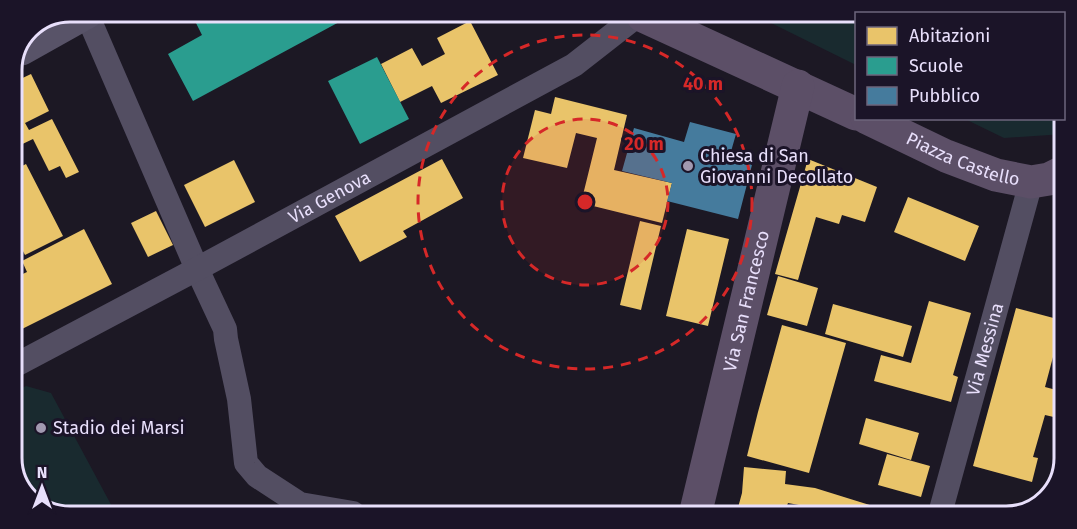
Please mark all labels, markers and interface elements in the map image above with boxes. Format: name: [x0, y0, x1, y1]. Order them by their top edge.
legend: [855, 12, 1065, 120]
text: Abitazioni: [909, 25, 990, 47]
text: Scuole: [909, 55, 963, 77]
text: 40 m: [683, 73, 723, 95]
text: Pubblico: [909, 85, 980, 107]
street label: Piazza Castello: [903, 128, 1022, 191]
text: 20 m: [624, 133, 664, 155]
place label: Chiesa di San Giovanni Decollato: [700, 145, 853, 188]
marker: Chiesa di San Giovanni Decollato: [681, 159, 695, 173]
street label: Via Genova: [285, 166, 374, 228]
centre of rings: [575, 192, 595, 212]
street label: Via San Francesco: [719, 228, 774, 374]
street label: Via Messina: [962, 300, 1008, 398]
place label: Stadio dei Marsi: [53, 417, 184, 439]
marker: Stadio dei Marsi: [34, 421, 48, 435]
north arrow: [12, 457, 72, 517]
text: N: [37, 463, 47, 482]

